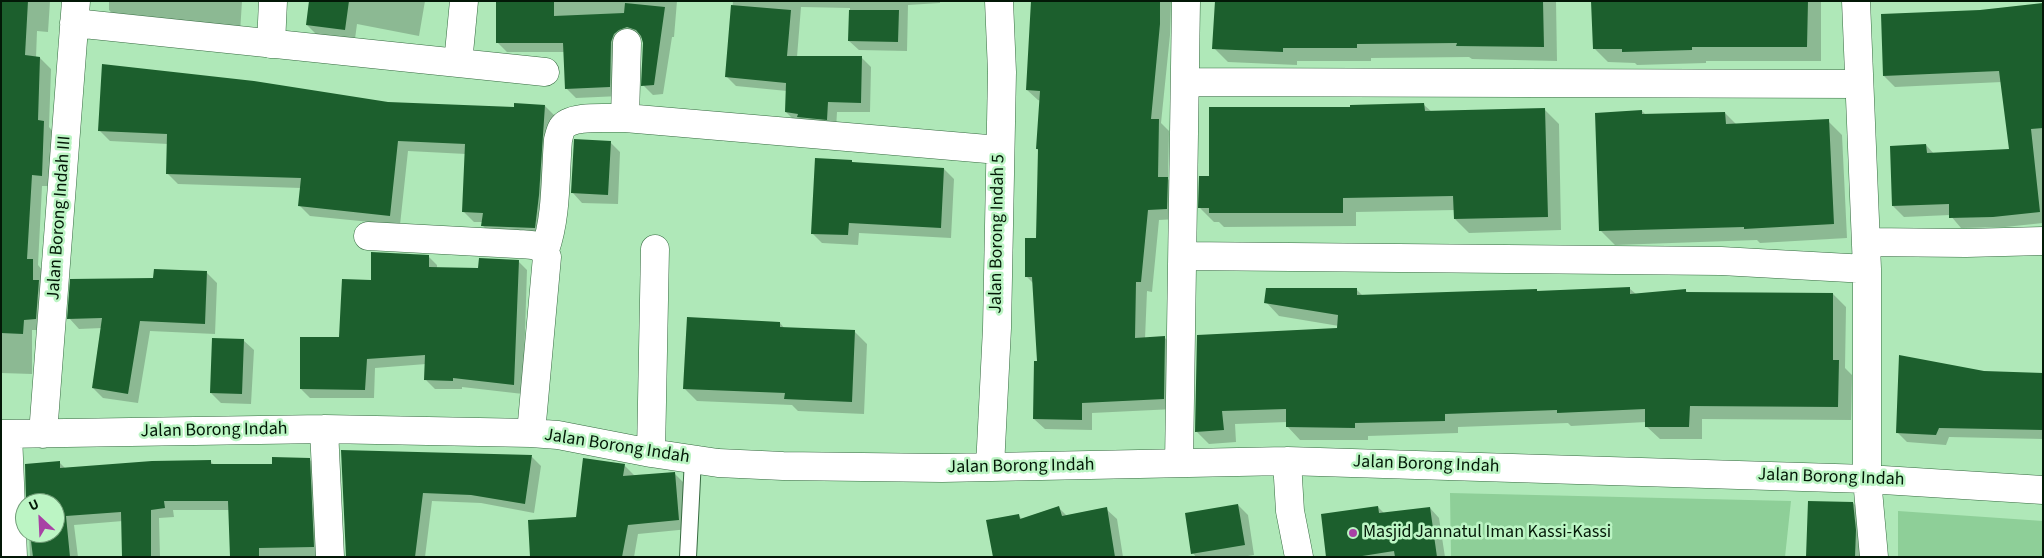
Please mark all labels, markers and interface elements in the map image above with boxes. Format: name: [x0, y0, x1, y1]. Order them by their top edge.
street label: Jalan Borong Indah III: [43, 135, 77, 301]
street label: Jalan Borong Indah 5: [986, 154, 1010, 314]
street label: Jalan Borong Indah: [140, 419, 288, 443]
street label: Jalan Borong Indah: [543, 425, 691, 469]
street label: Jalan Borong Indah: [1352, 452, 1500, 478]
street label: Jalan Borong Indah: [947, 455, 1095, 479]
street label: Jalan Borong Indah: [1757, 465, 1905, 491]
north arrow: [15, 493, 65, 543]
text: U: [26, 494, 43, 516]
place label: Masjid Jannatul Iman Kassi-Kassi: [1363, 522, 1611, 544]
marker: Masjid Jannatul Iman Kassi-Kassi: [1347, 527, 1359, 539]

